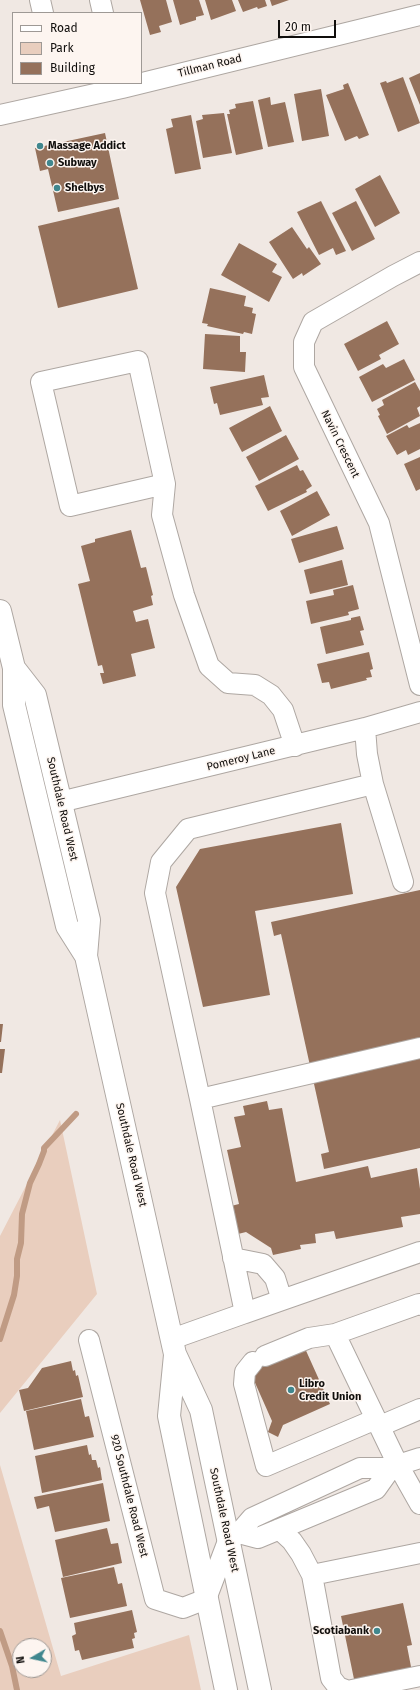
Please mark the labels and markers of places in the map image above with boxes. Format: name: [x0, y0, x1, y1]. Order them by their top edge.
place label: Massage Addict: [48, 139, 126, 153]
marker: Massage Addict: [35, 141, 45, 151]
place label: Subway: [58, 156, 97, 170]
marker: Subway: [45, 158, 55, 168]
place label: Shelbys: [65, 181, 104, 195]
marker: Shelbys: [52, 183, 62, 193]
place label: Libro Credit Union: [299, 1377, 361, 1403]
marker: Libro Credit Union: [286, 1385, 296, 1395]
place label: Scotiabank: [313, 1624, 369, 1638]
marker: Scotiabank: [372, 1626, 382, 1636]

